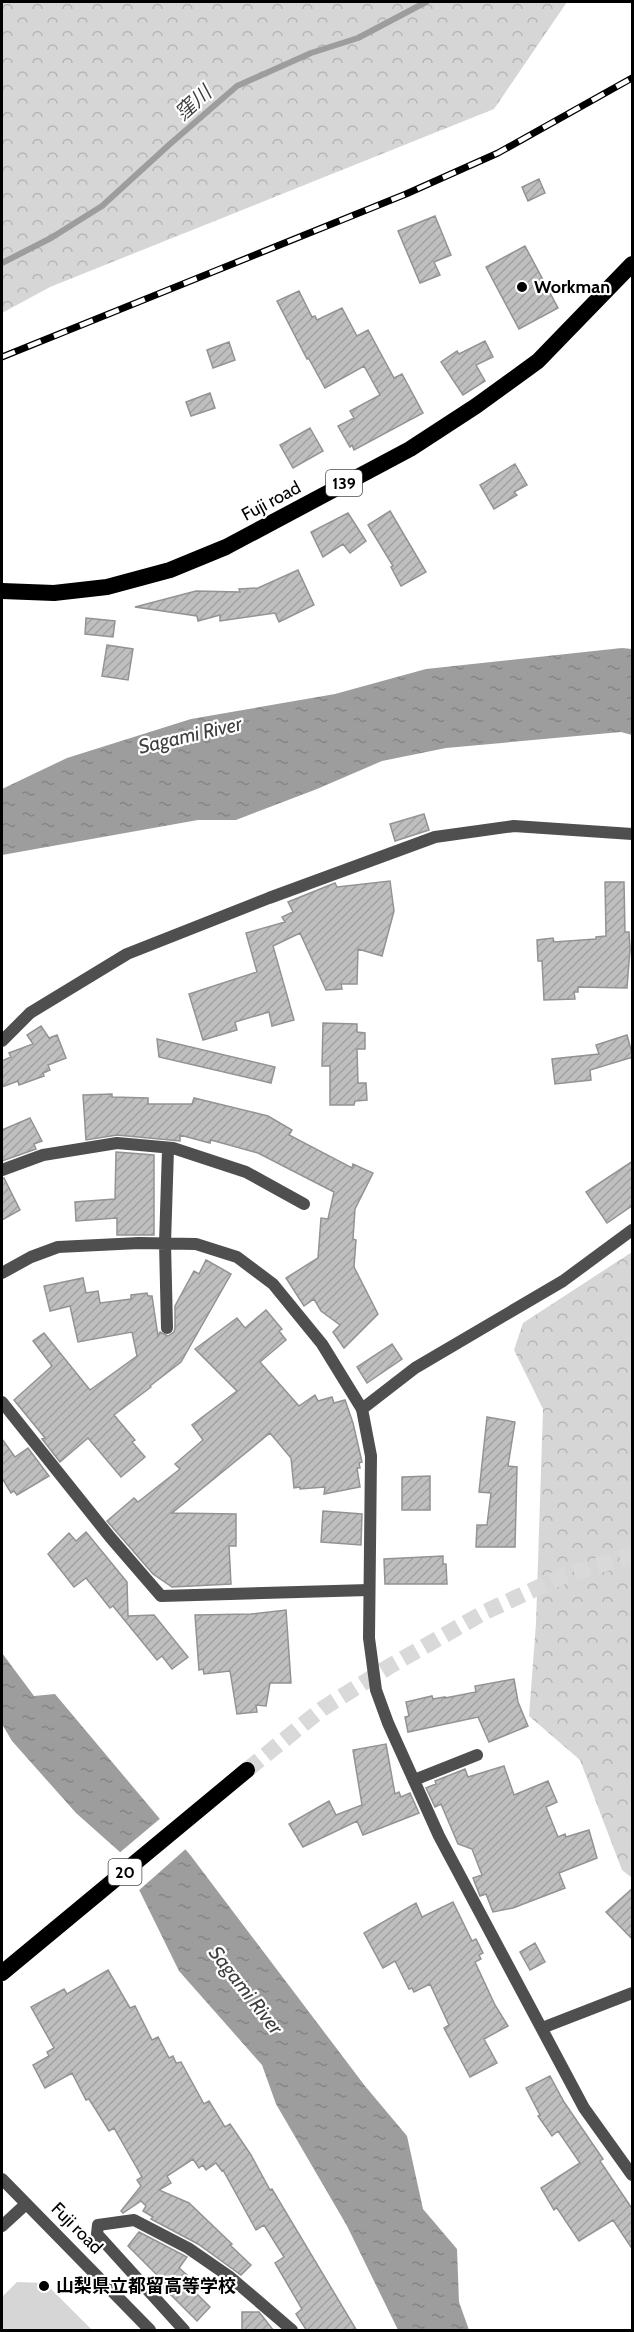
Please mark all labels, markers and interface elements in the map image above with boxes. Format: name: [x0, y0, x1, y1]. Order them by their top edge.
water label: 窪川: [170, 79, 217, 125]
place label: Workman: [534, 276, 610, 298]
marker: Workman: [515, 280, 529, 294]
road number: 139: [326, 470, 362, 496]
street label: Fuji road: [238, 476, 304, 526]
water label: Sagami River: [136, 711, 245, 759]
road number: 20: [108, 1859, 142, 1885]
water label: Sagami River: [204, 1941, 288, 2040]
street label: Fuji road: [47, 2198, 107, 2258]
place label: 山梨県立都留高等学校: [56, 2275, 236, 2297]
marker: 山梨県立都留高等学校: [37, 2279, 51, 2293]

